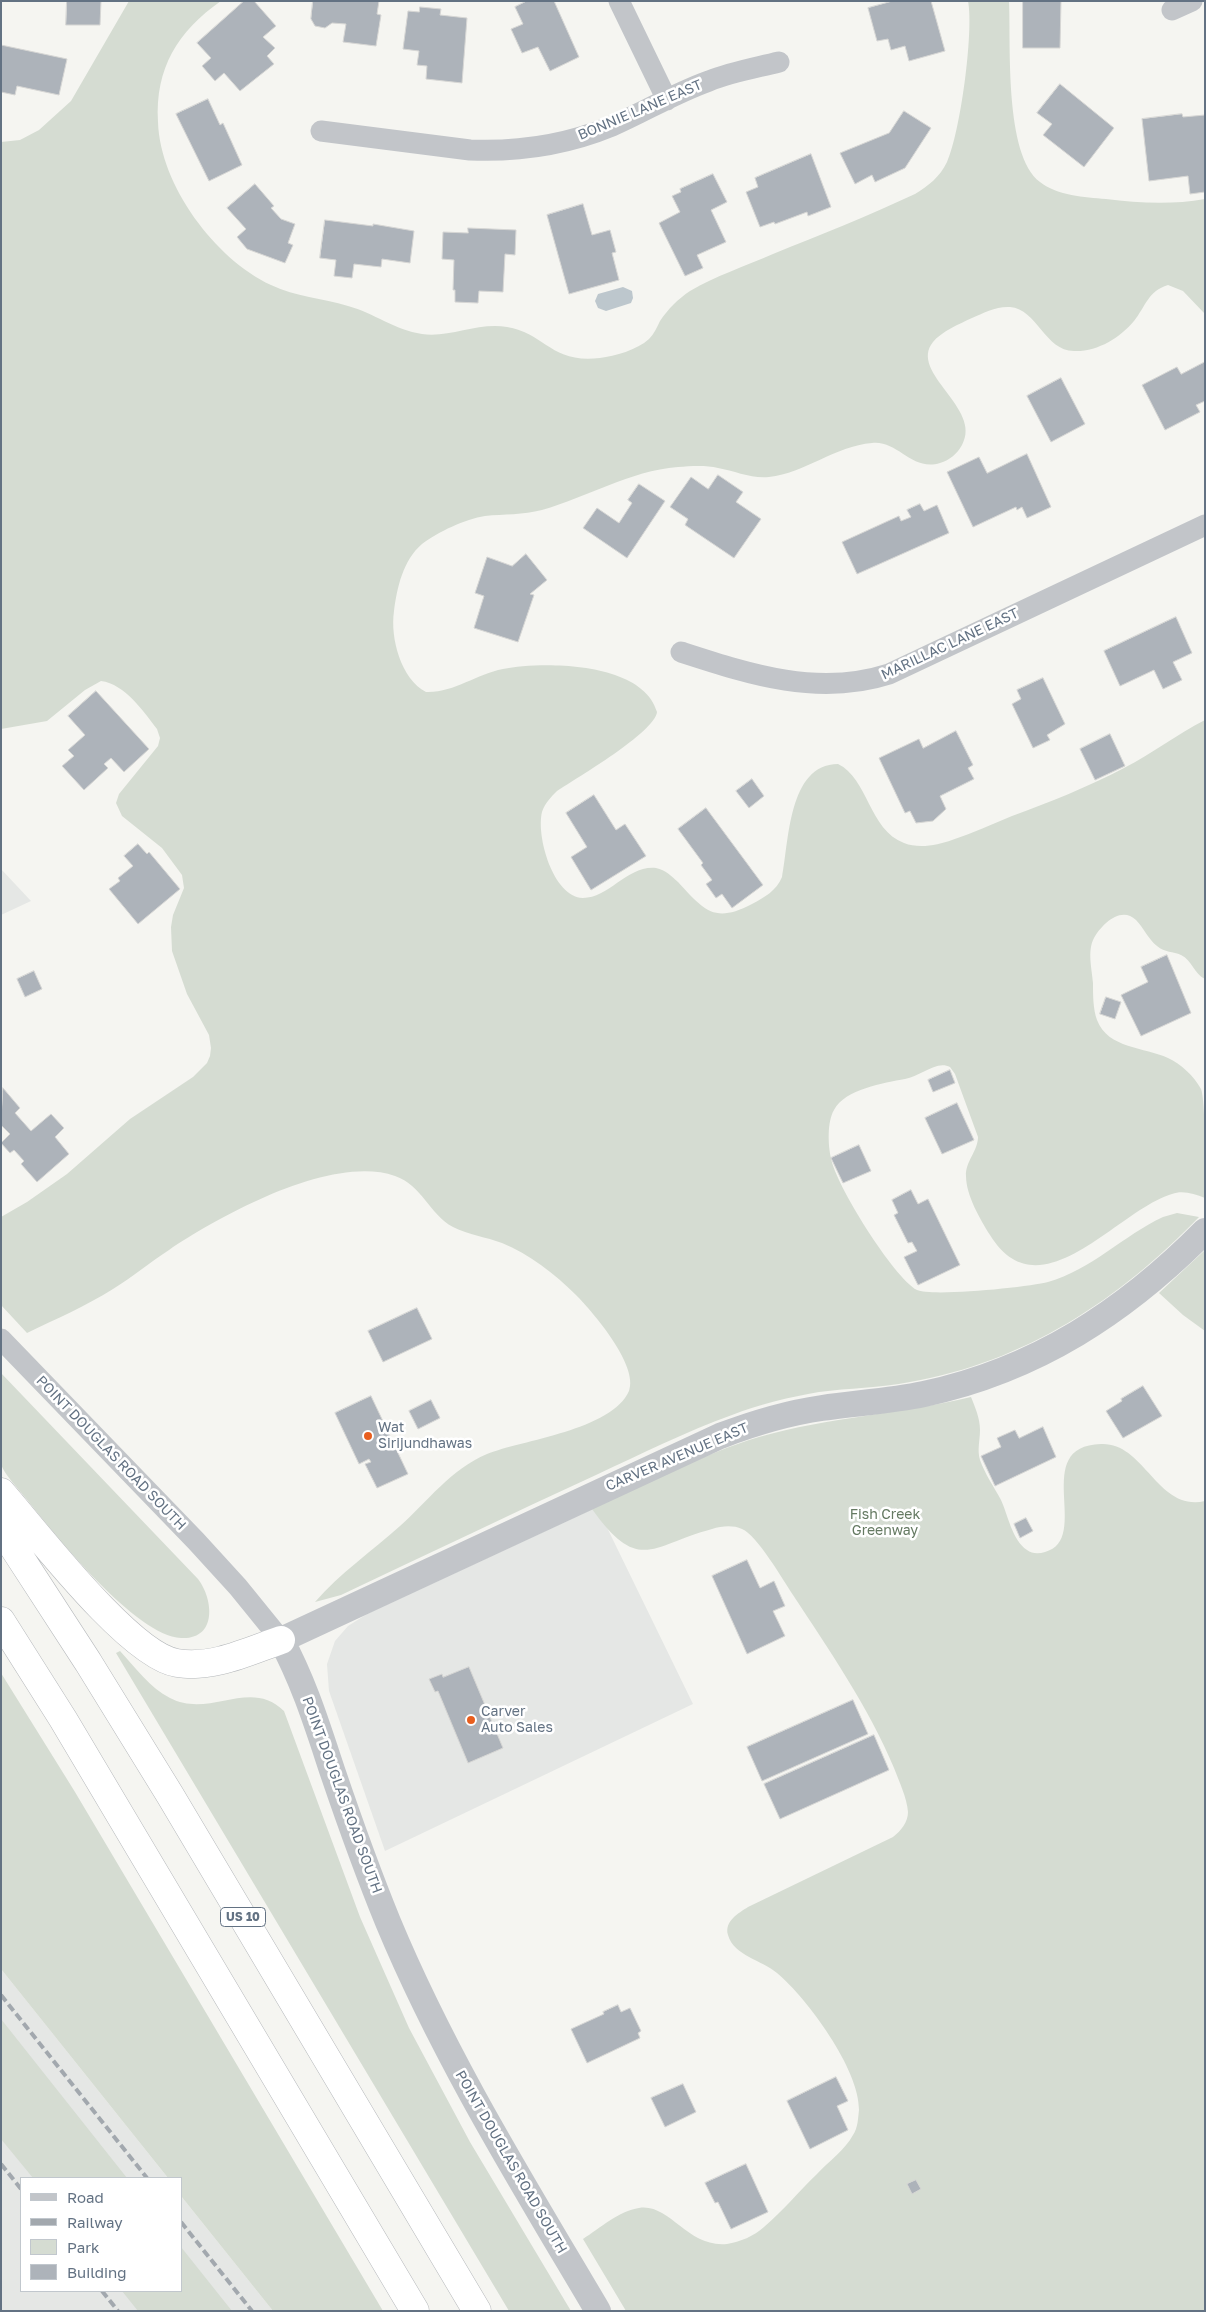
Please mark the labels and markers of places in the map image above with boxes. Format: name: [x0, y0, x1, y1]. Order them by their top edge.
place label: Wat Sirijundhawas: [378, 1420, 472, 1452]
marker: Wat Sirijundhawas: [362, 1430, 374, 1442]
place label: Carver Auto Sales: [481, 1704, 553, 1736]
marker: Carver Auto Sales: [465, 1714, 477, 1726]

